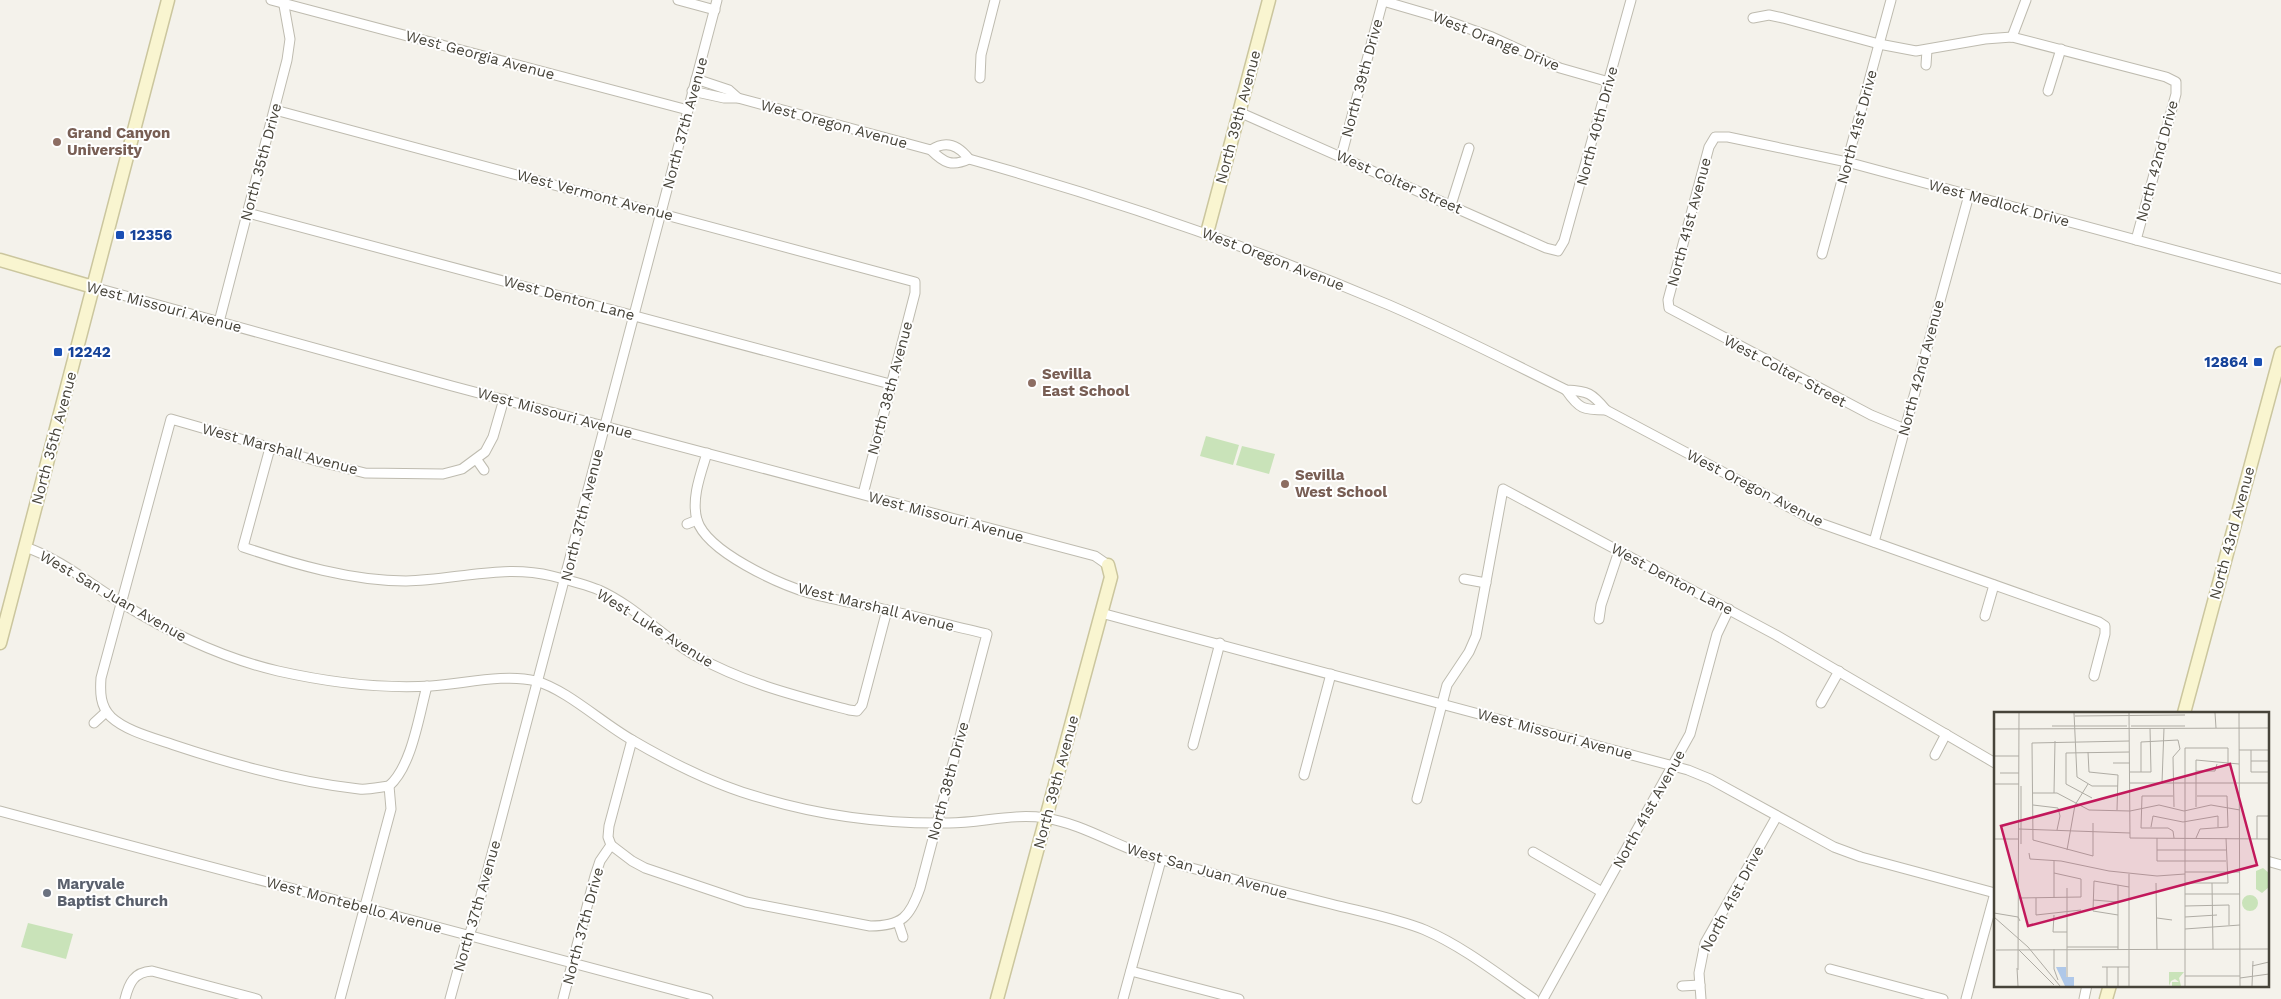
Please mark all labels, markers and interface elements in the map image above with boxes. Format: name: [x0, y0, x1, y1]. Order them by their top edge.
street label: West Orange Drive: [1430, 7, 1562, 75]
street label: North 39th Drive: [1337, 17, 1387, 139]
street label: West Georgia Avenue: [403, 26, 557, 84]
street label: North 39th Avenue: [1212, 48, 1264, 186]
street label: North 37th Avenue: [659, 55, 711, 191]
street label: North 40th Drive: [1572, 64, 1622, 188]
street label: North 41st Drive: [1833, 68, 1881, 186]
street label: West Oregon Avenue: [759, 96, 909, 152]
street label: North 42nd Drive: [2132, 98, 2182, 224]
street label: North 35th Drive: [237, 101, 285, 223]
place label: Grand Canyon University: [67, 124, 170, 159]
marker: Grand Canyon University: [51, 136, 63, 148]
street label: West Colter Street: [1333, 146, 1466, 218]
street label: North 41st Avenue: [1663, 156, 1715, 288]
street label: West Vermont Avenue: [515, 165, 675, 225]
street label: West Medlock Drive: [1927, 176, 2071, 230]
street label: West Oregon Avenue: [1199, 223, 1347, 295]
place label: 12356: [130, 226, 172, 244]
marker: 12356: [114, 229, 126, 241]
street label: West Denton Lane: [501, 272, 637, 324]
street label: West Missouri Avenue: [84, 278, 244, 336]
street label: North 42nd Avenue: [1894, 298, 1948, 438]
street label: North 38th Avenue: [864, 319, 916, 457]
street label: West Colter Street: [1721, 331, 1850, 411]
place label: 12242: [68, 343, 111, 361]
marker: 12242: [52, 346, 64, 358]
place label: 12864: [2204, 353, 2248, 371]
marker: 12864: [2252, 356, 2264, 368]
place label: Sevilla East School: [1042, 365, 1129, 400]
street label: North 35th Avenue: [28, 370, 80, 506]
marker: Sevilla East School: [1026, 377, 1038, 389]
street label: West Missouri Avenue: [475, 384, 635, 442]
street label: West Marshall Avenue: [200, 419, 360, 479]
street label: West Oregon Avenue: [1683, 446, 1827, 530]
street label: North 37th Avenue: [557, 447, 607, 583]
street label: North 43rd Avenue: [2206, 464, 2258, 602]
place label: Sevilla West School: [1295, 466, 1387, 501]
marker: Sevilla West School: [1279, 478, 1291, 490]
street label: West Missouri Avenue: [866, 488, 1026, 546]
street label: West Denton Lane: [1608, 539, 1736, 619]
street label: West San Juan Avenue: [36, 546, 190, 646]
street label: West Marshall Avenue: [796, 579, 956, 635]
street label: West Luke Avenue: [593, 585, 717, 671]
street label: West Missouri Avenue: [1475, 705, 1635, 763]
inset map: [1994, 712, 2268, 986]
street label: North 39th Avenue: [1030, 713, 1082, 851]
street label: North 38th Drive: [923, 720, 973, 842]
street label: North 41st Avenue: [1609, 747, 1689, 871]
street label: North 37th Avenue: [450, 838, 504, 974]
street label: West San Juan Avenue: [1124, 839, 1290, 903]
street label: North 41st Drive: [1696, 843, 1768, 955]
street label: North 37th Drive: [559, 865, 607, 987]
street label: West Montebello Avenue: [264, 873, 444, 937]
place label: Maryvale Baptist Church: [57, 875, 168, 910]
marker: Maryvale Baptist Church: [41, 887, 53, 899]

